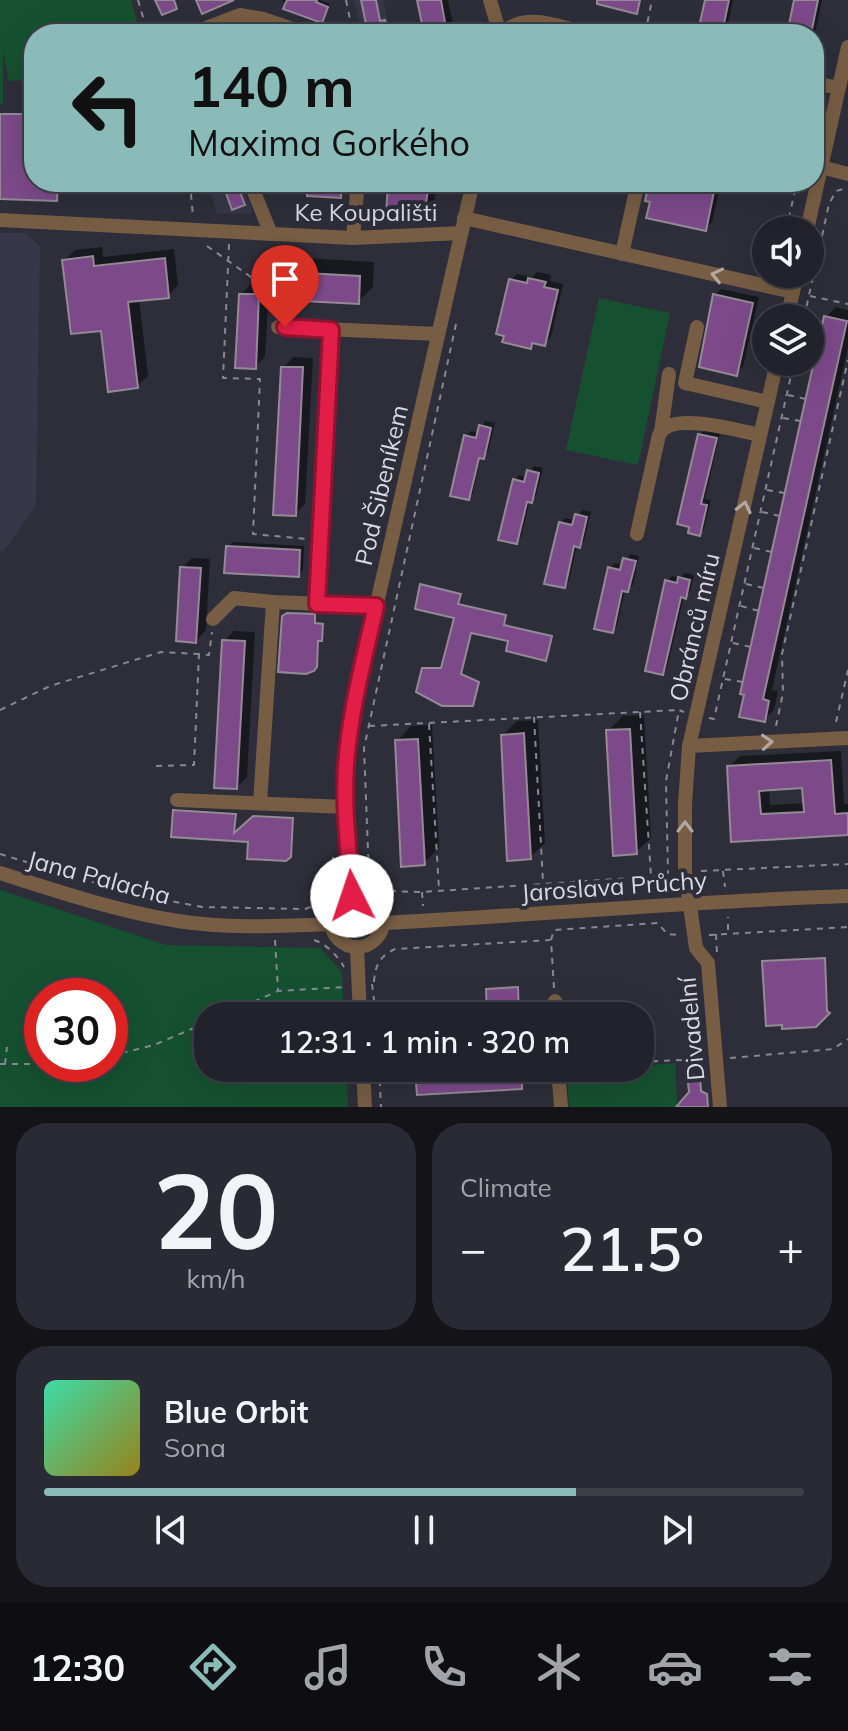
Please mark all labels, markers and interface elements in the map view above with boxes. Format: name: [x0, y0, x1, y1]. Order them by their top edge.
text: 140 m: [188, 51, 355, 121]
icon: left: [56, 56, 160, 160]
text: Maxima Gorkého: [188, 120, 470, 165]
street label: Ke Koupališti: [295, 197, 437, 227]
map controls: [752, 216, 824, 376]
button: sound: [752, 216, 824, 288]
pin: [251, 245, 319, 327]
icon: arrive: [263, 257, 307, 301]
one-way arrow: [711, 267, 724, 284]
button: layers: [752, 304, 824, 376]
street label: Pod Šibeníkem: [348, 402, 414, 568]
one-way arrow: [735, 500, 752, 514]
street label: Obránců míru: [662, 550, 726, 704]
one-way arrow: [761, 734, 774, 751]
one-way arrow: [676, 820, 694, 833]
street label: Jana Palacha: [24, 843, 174, 911]
position arrow: [310, 854, 394, 938]
street label: Jaroslava Průchy: [520, 865, 708, 907]
street label: Divadelní: [671, 975, 710, 1082]
speed limit sign: 30: [24, 978, 128, 1082]
text: 12:31 · 1 min · 320 m: [278, 1023, 570, 1061]
text: 20: [154, 1144, 278, 1275]
text: Climate: [460, 1171, 552, 1204]
text: 21.5°: [560, 1211, 704, 1286]
text: −: [460, 1221, 486, 1276]
text: +: [778, 1221, 804, 1276]
text: km/h: [187, 1262, 245, 1295]
text: Blue Orbit: [164, 1393, 308, 1431]
text: Sona: [164, 1431, 226, 1464]
icon: previous: [149, 1508, 193, 1552]
icon: pause: [402, 1508, 446, 1552]
icon: next: [655, 1508, 699, 1552]
icon: directions: [185, 1639, 241, 1695]
icon: music: [300, 1639, 356, 1695]
icon: phone: [416, 1639, 472, 1695]
icon: climate: [531, 1639, 587, 1695]
icon: car: [647, 1639, 703, 1695]
icon: filters: [762, 1639, 818, 1695]
text: 12:30: [30, 1645, 125, 1690]

